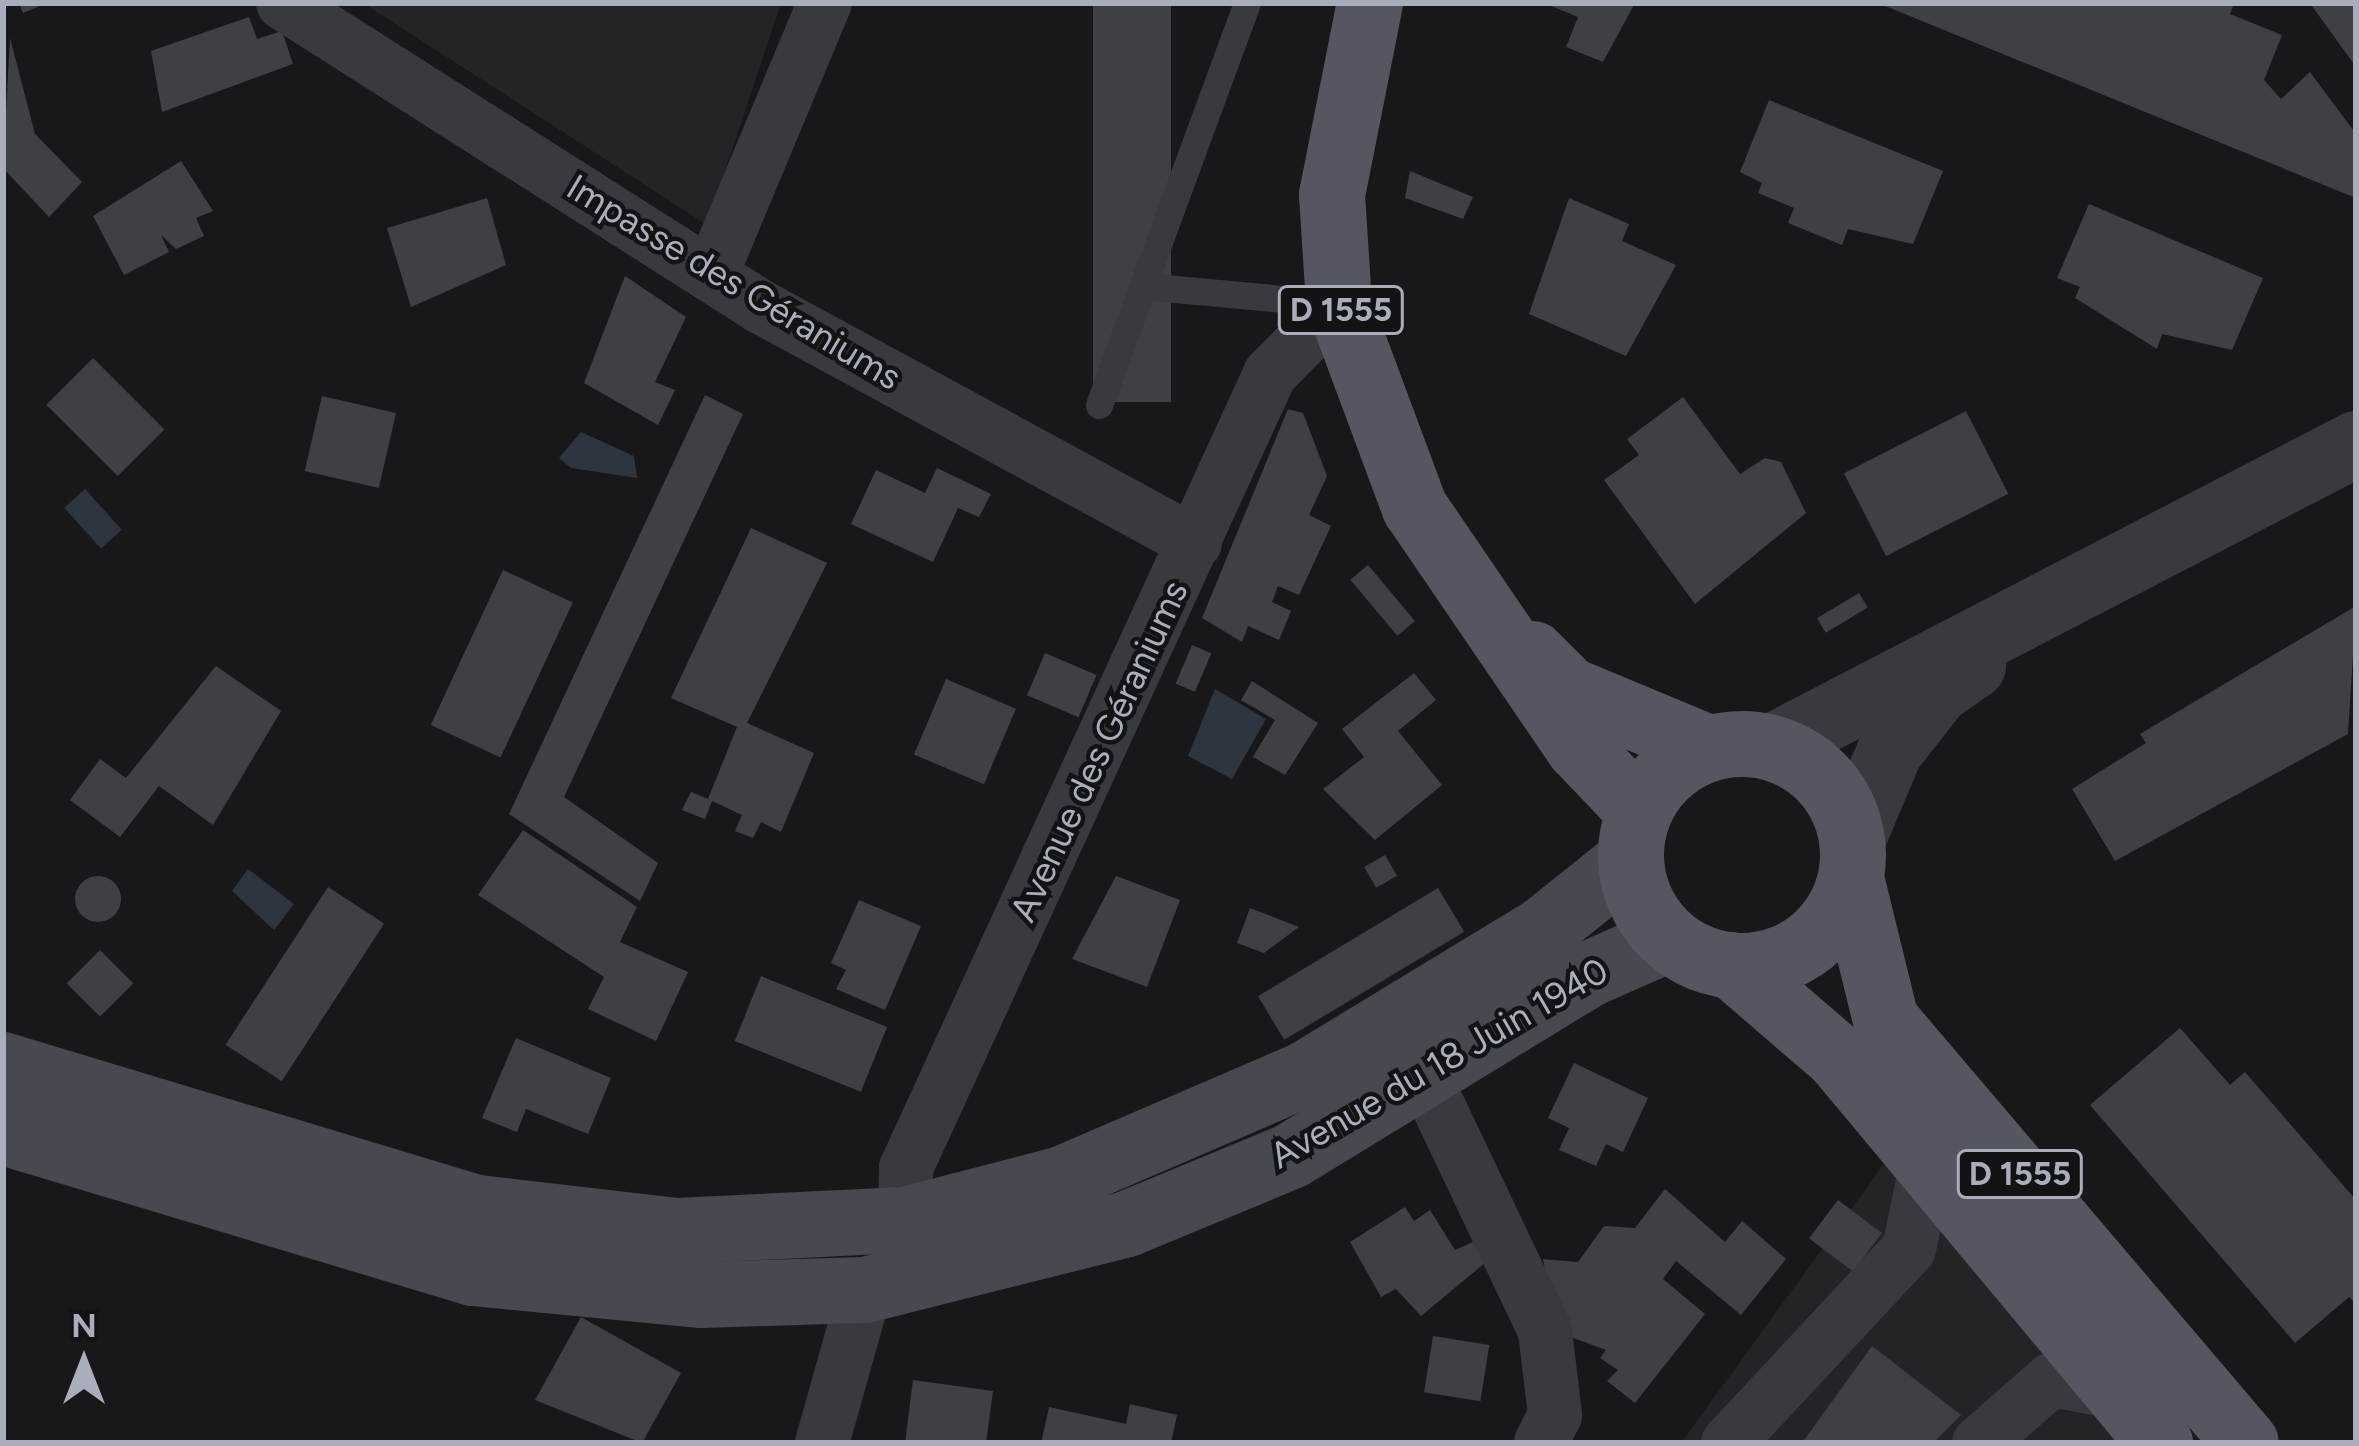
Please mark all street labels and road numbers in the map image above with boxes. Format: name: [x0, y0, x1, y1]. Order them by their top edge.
street label: Impasse des Géraniums: [559, 165, 909, 399]
road number: D 1555: [1275, 283, 1407, 337]
street label: Avenue des Géraniums: [1001, 574, 1197, 928]
street label: Avenue du 18 Juin 1940: [1262, 948, 1616, 1178]
road number: D 1555: [1954, 1147, 2086, 1201]

